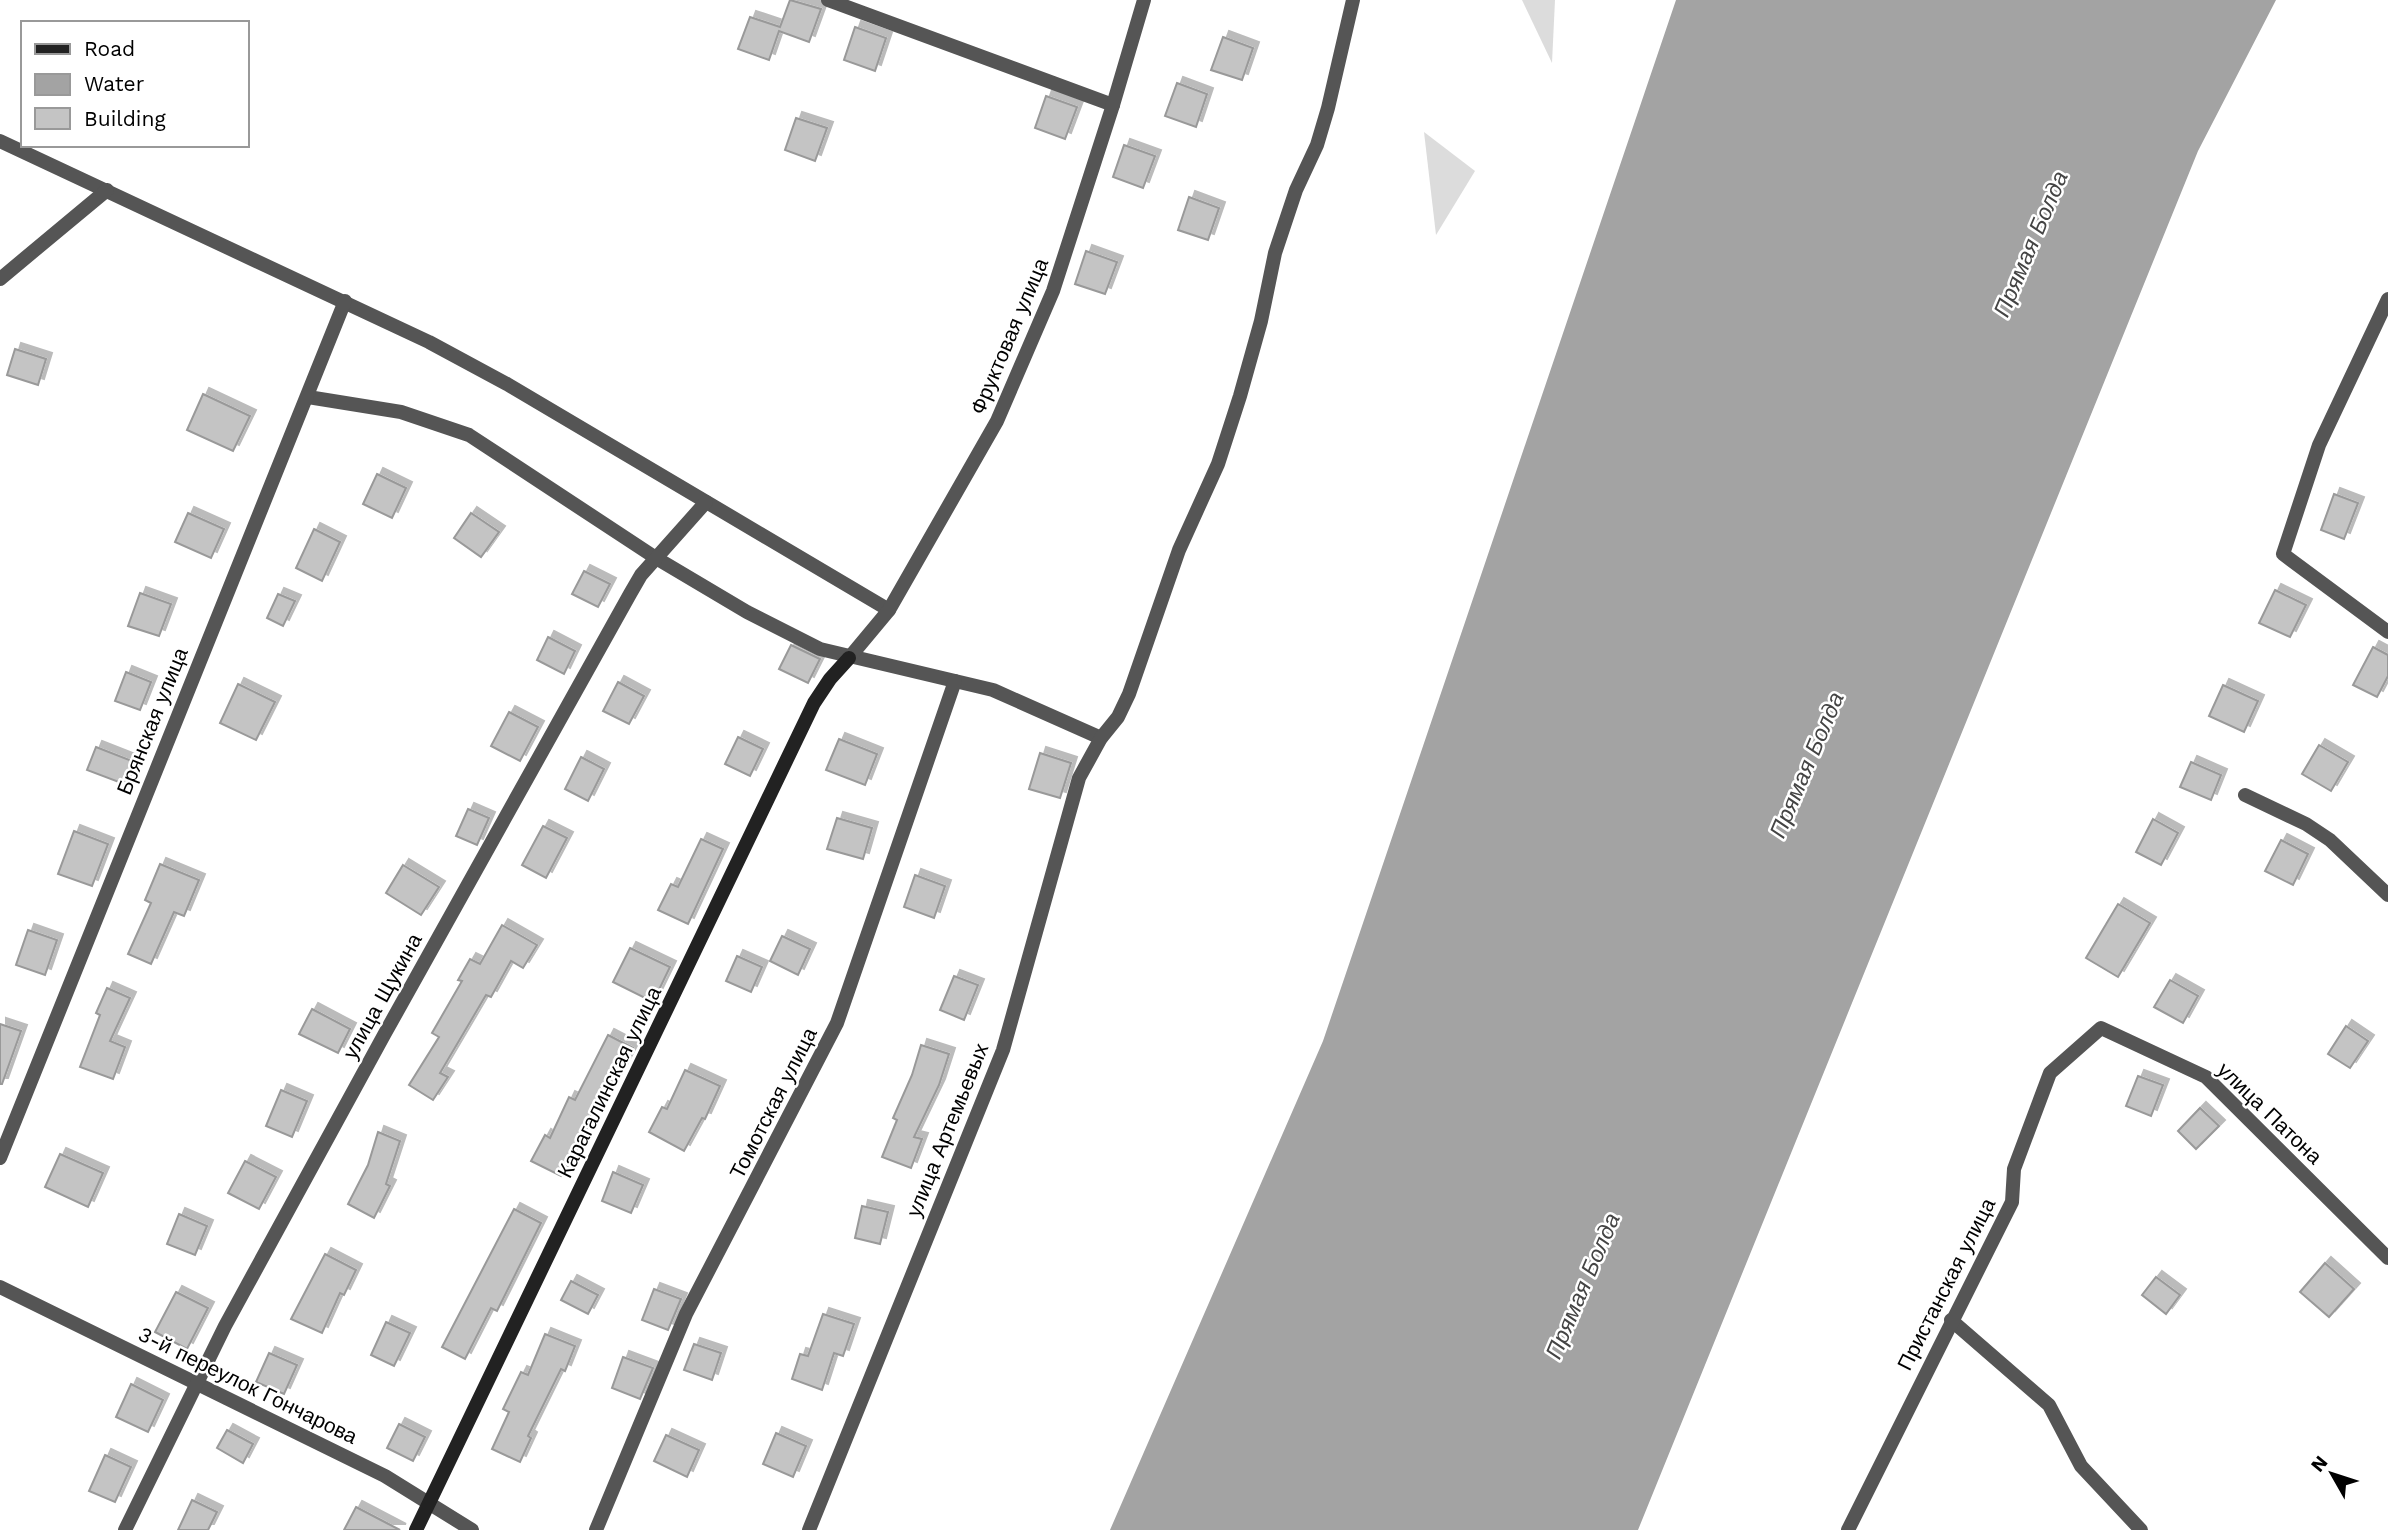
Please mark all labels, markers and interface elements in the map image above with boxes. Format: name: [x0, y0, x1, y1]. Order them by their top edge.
legend: [21, 21, 248, 147]
text: Road: [84, 36, 135, 61]
text: Water: [84, 71, 145, 96]
text: Building: [84, 106, 166, 131]
water label: Прямая Болда: [1988, 167, 2074, 321]
street label: Фруктовая улица: [965, 254, 1053, 418]
street label: Брянская улица: [111, 644, 193, 798]
water label: Прямая Болда: [1764, 688, 1850, 842]
street label: улица Щукина: [337, 929, 427, 1063]
street label: Карагалинская улица: [552, 982, 666, 1182]
street label: Томотская улица: [724, 1023, 822, 1183]
street label: улица Артемьевых: [901, 1039, 993, 1220]
street label: улица Патона: [2213, 1057, 2328, 1169]
street label: Пристанская улица: [1892, 1194, 2000, 1374]
water label: Прямая Болда: [1540, 1209, 1626, 1363]
street label: 3-й переулок Гончарова: [134, 1321, 362, 1449]
north arrow: [2297, 1439, 2367, 1509]
text: N: [2306, 1451, 2333, 1476]

